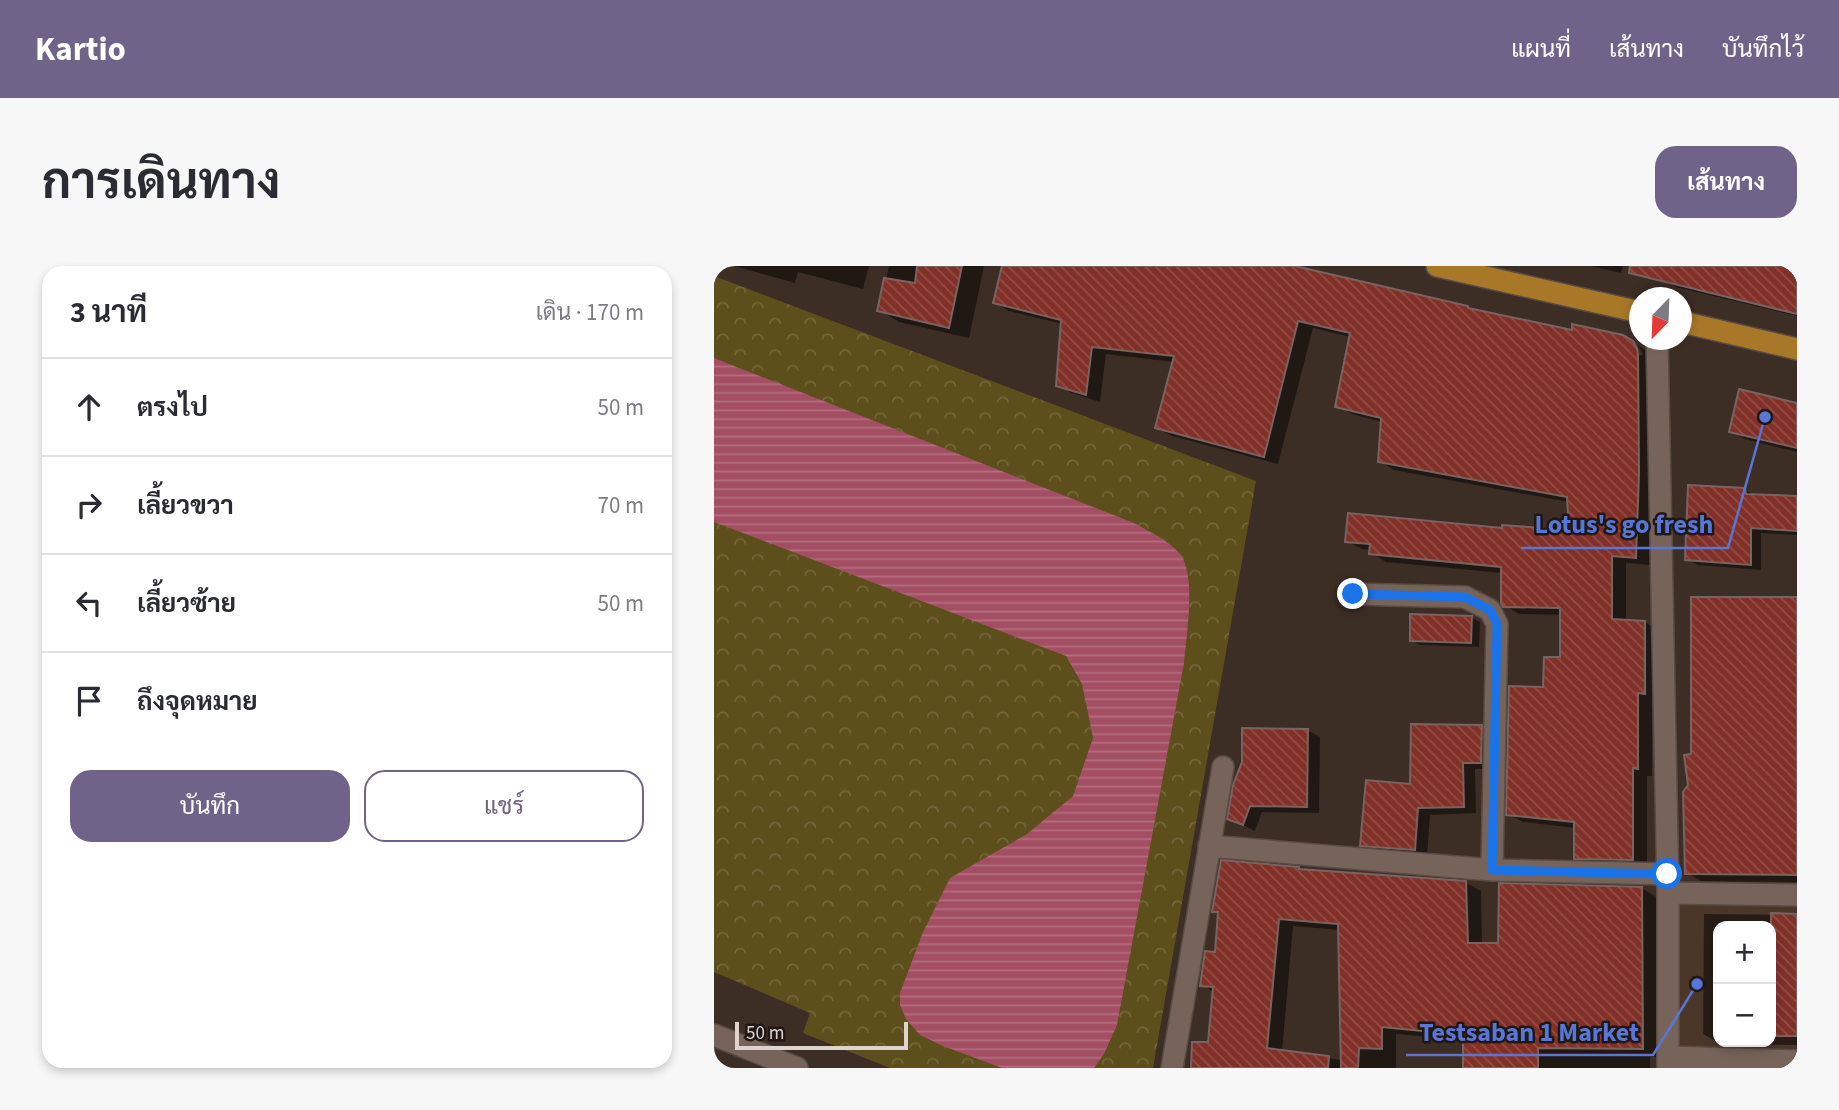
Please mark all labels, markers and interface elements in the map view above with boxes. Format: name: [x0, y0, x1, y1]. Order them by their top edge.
text: Kartio: [35, 26, 126, 73]
text: แผนที่: [1511, 32, 1571, 67]
text: เส้นทาง: [1609, 32, 1684, 67]
text: บันทึกไว้: [1722, 32, 1804, 67]
button: เส้นทาง: [1655, 146, 1797, 218]
text: การเดินทาง: [42, 148, 280, 218]
north arrow: [1629, 287, 1692, 350]
text: 3 นาที: [70, 291, 147, 334]
text: เดิน · 170 m: [536, 296, 644, 329]
icon: ahead: [70, 388, 108, 426]
text: ตรงไป: [137, 389, 208, 426]
text: 50 m: [597, 391, 644, 424]
icon: right: [70, 486, 108, 524]
text: เลี้ยวขวา: [137, 487, 234, 524]
text: 70 m: [597, 489, 644, 522]
callout: Lotus's go fresh: [1521, 501, 1728, 548]
text: Lotus's go fresh: [1535, 506, 1713, 543]
route end: [1337, 578, 1368, 609]
icon: left: [70, 584, 108, 622]
text: เลี้ยวซ้าย: [137, 585, 236, 622]
text: 50 m: [597, 587, 644, 620]
icon: arrive: [70, 682, 108, 720]
text: ถึงจุดหมาย: [137, 683, 258, 720]
button: บันทึก: [70, 770, 350, 842]
button: แชร์: [364, 770, 644, 842]
route start: [1651, 858, 1682, 889]
map controls: [1713, 921, 1776, 1047]
button: +: [1713, 921, 1776, 984]
button: −: [1713, 984, 1776, 1047]
callout: Testsaban 1 Market: [1406, 1008, 1653, 1055]
text: Testsaban 1 Market: [1419, 1014, 1639, 1051]
scale bar: [735, 1019, 908, 1051]
text: 50 m: [746, 1020, 784, 1047]

